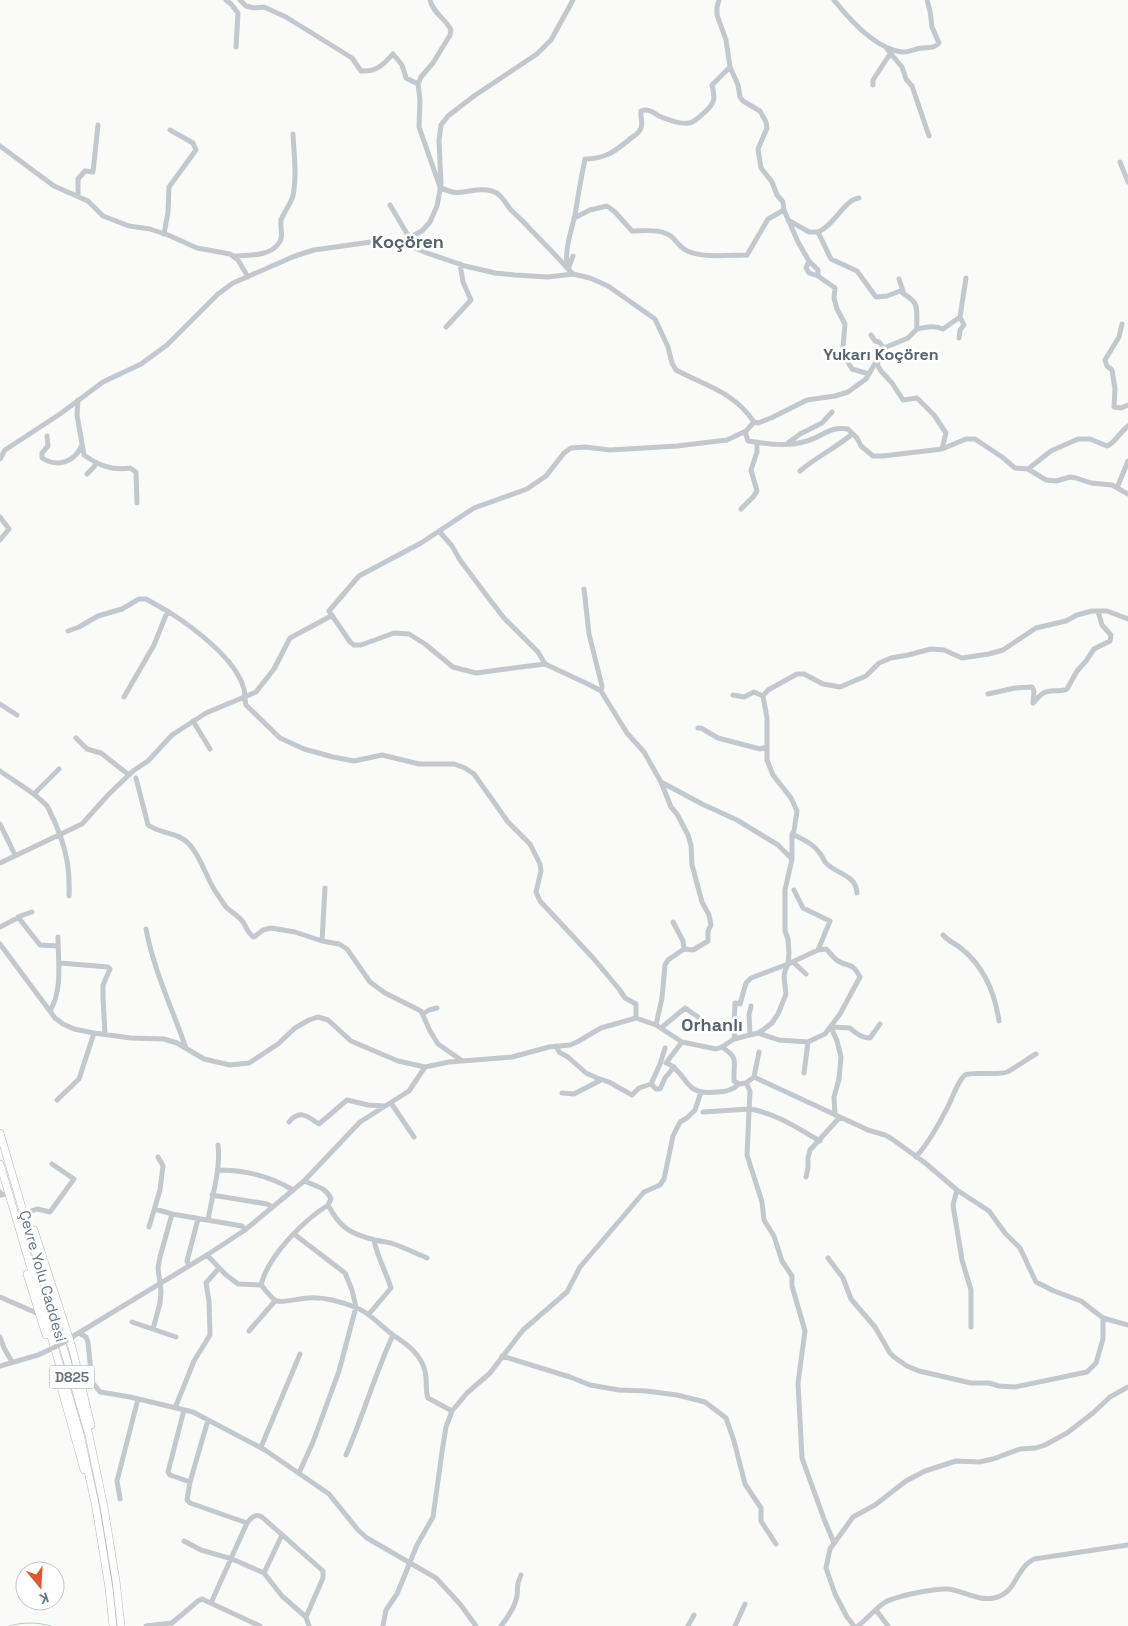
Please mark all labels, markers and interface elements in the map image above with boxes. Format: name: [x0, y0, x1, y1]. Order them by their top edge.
district label: Koçören: [372, 230, 444, 253]
district label: Yukarı Koçören: [823, 344, 939, 365]
district label: Orhanlı: [681, 1013, 743, 1036]
street label: Çevre Yolu Caddesi: [15, 1208, 71, 1344]
road number: D825: [50, 1365, 94, 1388]
north arrow: [15, 1561, 65, 1611]
text: K: [37, 1588, 51, 1608]

